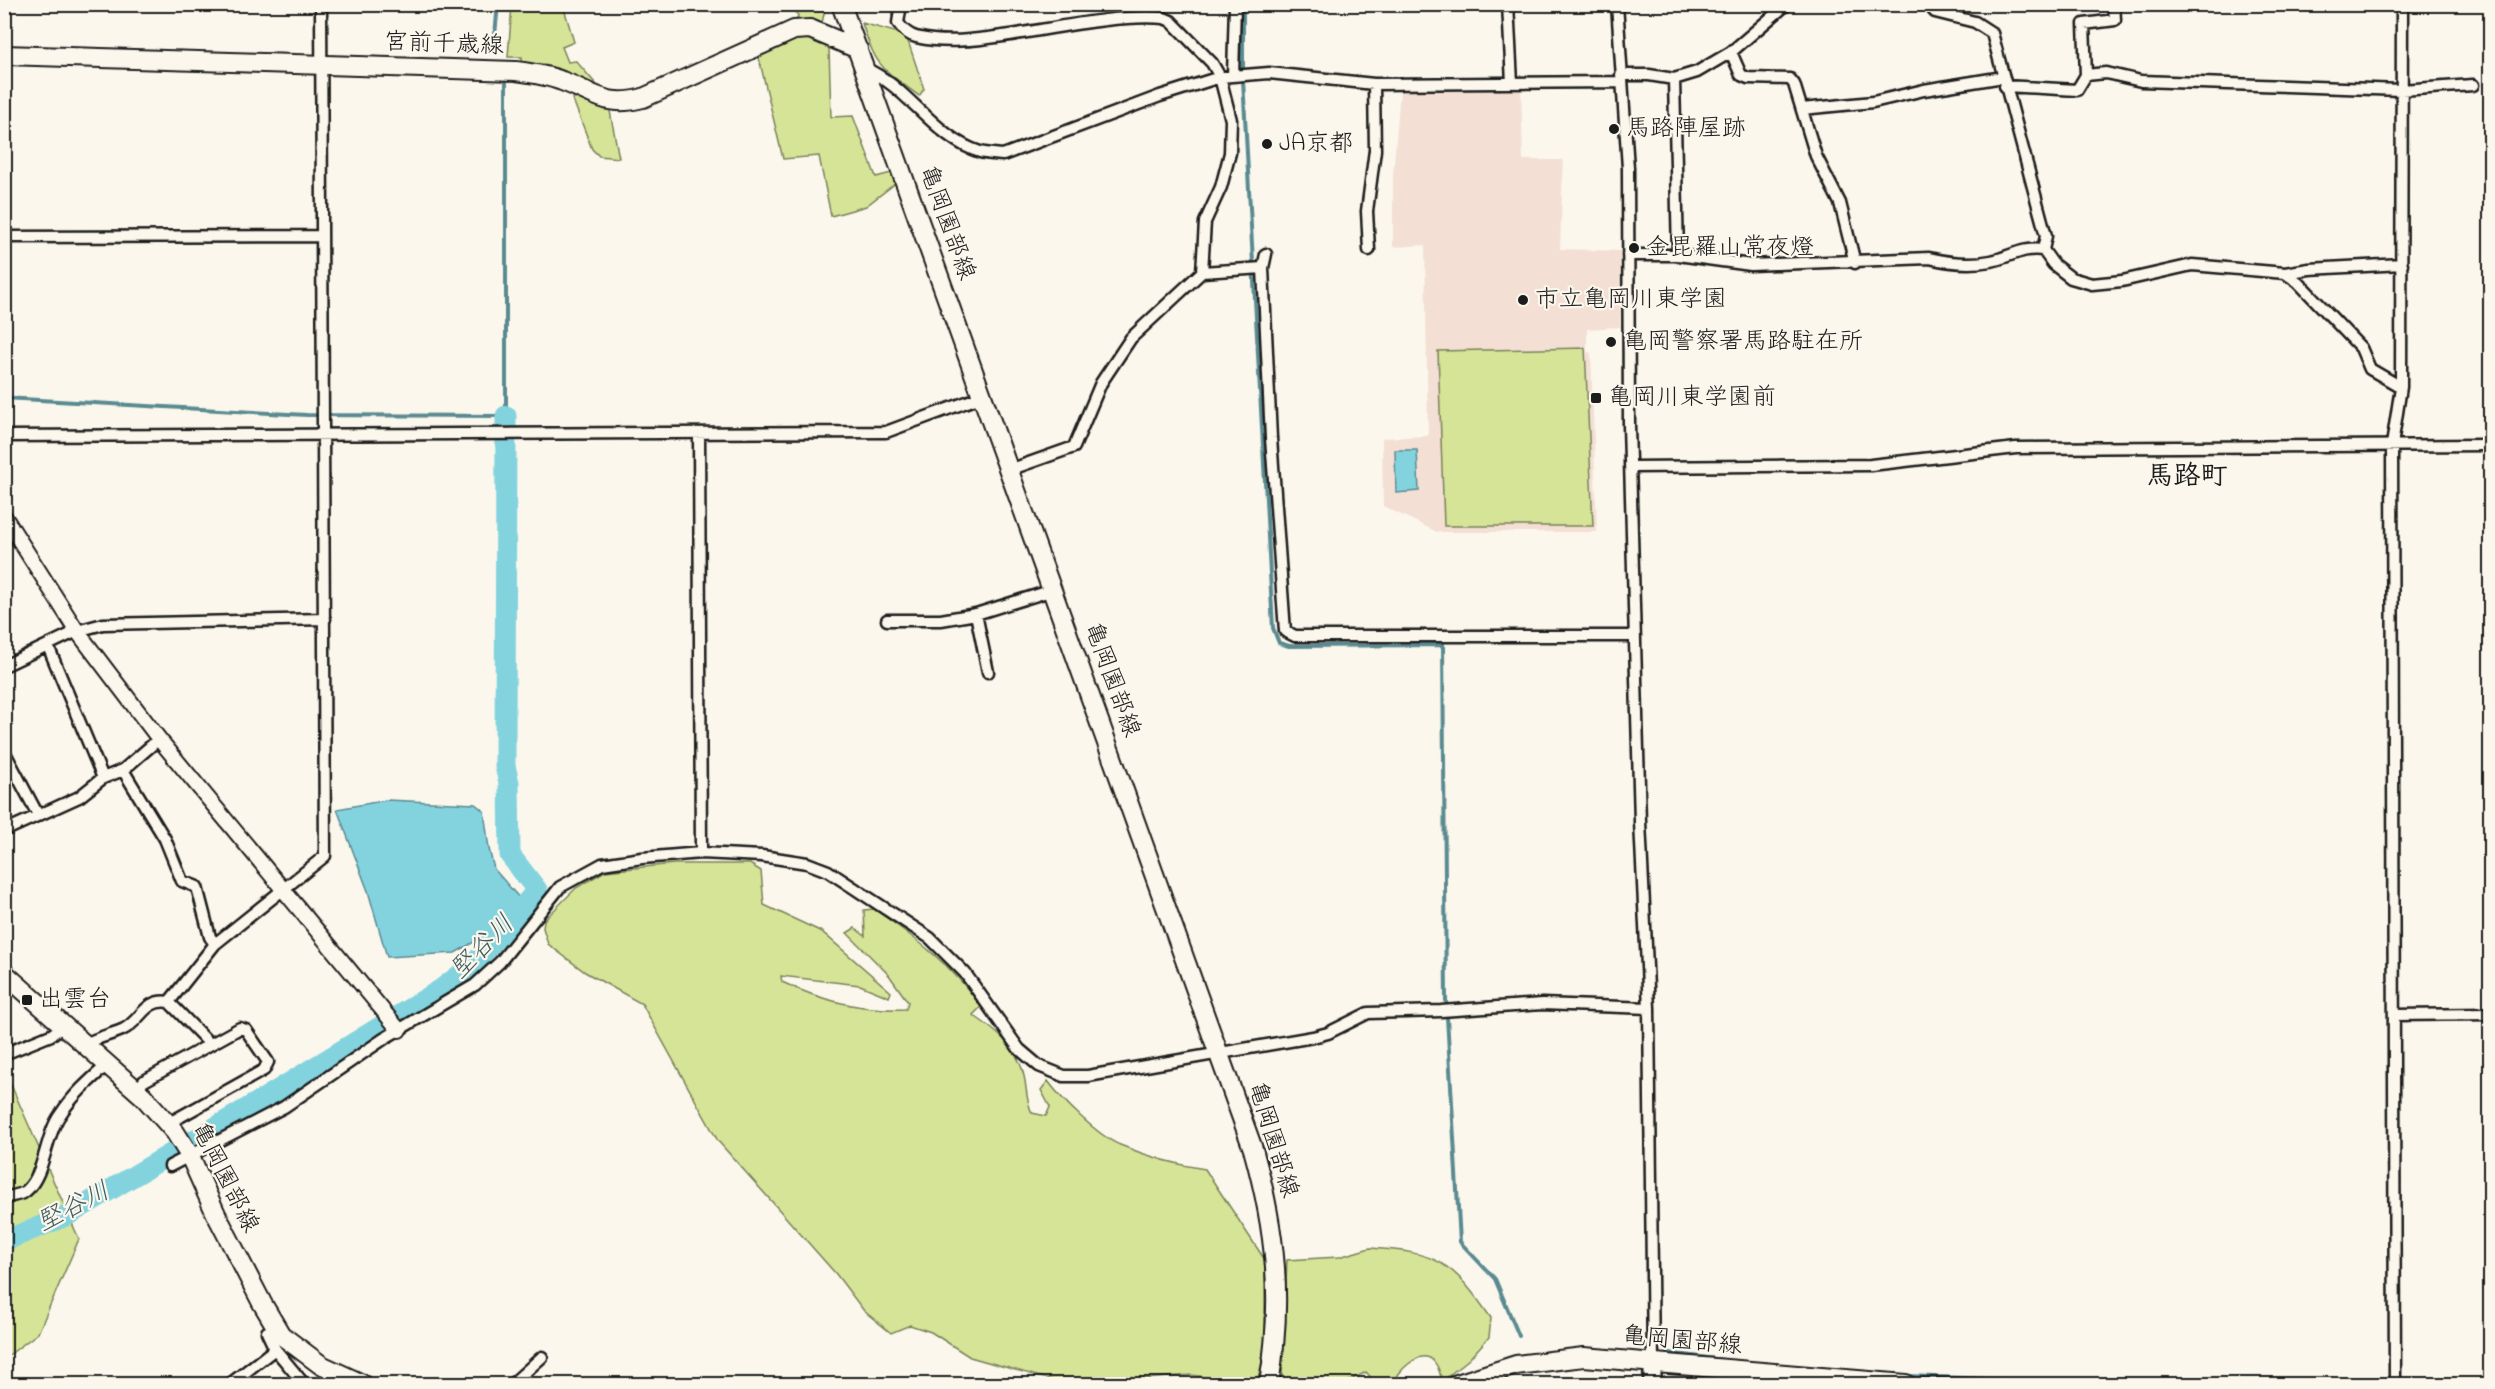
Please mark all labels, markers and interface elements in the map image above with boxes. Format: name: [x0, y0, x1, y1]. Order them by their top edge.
street label: 宮前千歳線: [383, 25, 505, 65]
place label: 馬路陣屋跡: [1626, 112, 1746, 147]
marker: 馬路陣屋跡: [1607, 122, 1621, 136]
place label: JA京都: [1279, 127, 1354, 162]
marker: JA京都: [1260, 137, 1274, 151]
street label: 亀岡園部線: [909, 161, 983, 285]
place label: 金毘羅山常夜燈: [1646, 231, 1814, 266]
marker: 金毘羅山常夜燈: [1627, 241, 1641, 255]
place label: 市立亀岡川東学園: [1535, 283, 1727, 318]
marker: 市立亀岡川東学園: [1516, 293, 1530, 307]
place label: 亀岡警察署馬路駐在所: [1623, 325, 1863, 360]
marker: 亀岡警察署馬路駐在所: [1604, 335, 1618, 349]
place label: 亀岡川東学園前: [1608, 381, 1776, 416]
marker: 亀岡川東学園前: [1589, 391, 1603, 405]
district label: 馬路町: [2147, 458, 2228, 497]
street label: 亀岡園部線: [1074, 618, 1148, 742]
water label: 堅谷川: [442, 907, 524, 989]
place label: 出雲台: [39, 983, 111, 1018]
marker: 出雲台: [20, 993, 34, 1007]
street label: 亀岡園部線: [1238, 1078, 1306, 1202]
street label: 亀岡園部線: [181, 1117, 267, 1239]
water label: 堅谷川: [31, 1173, 117, 1243]
street label: 亀岡園部線: [1621, 1319, 1743, 1365]

